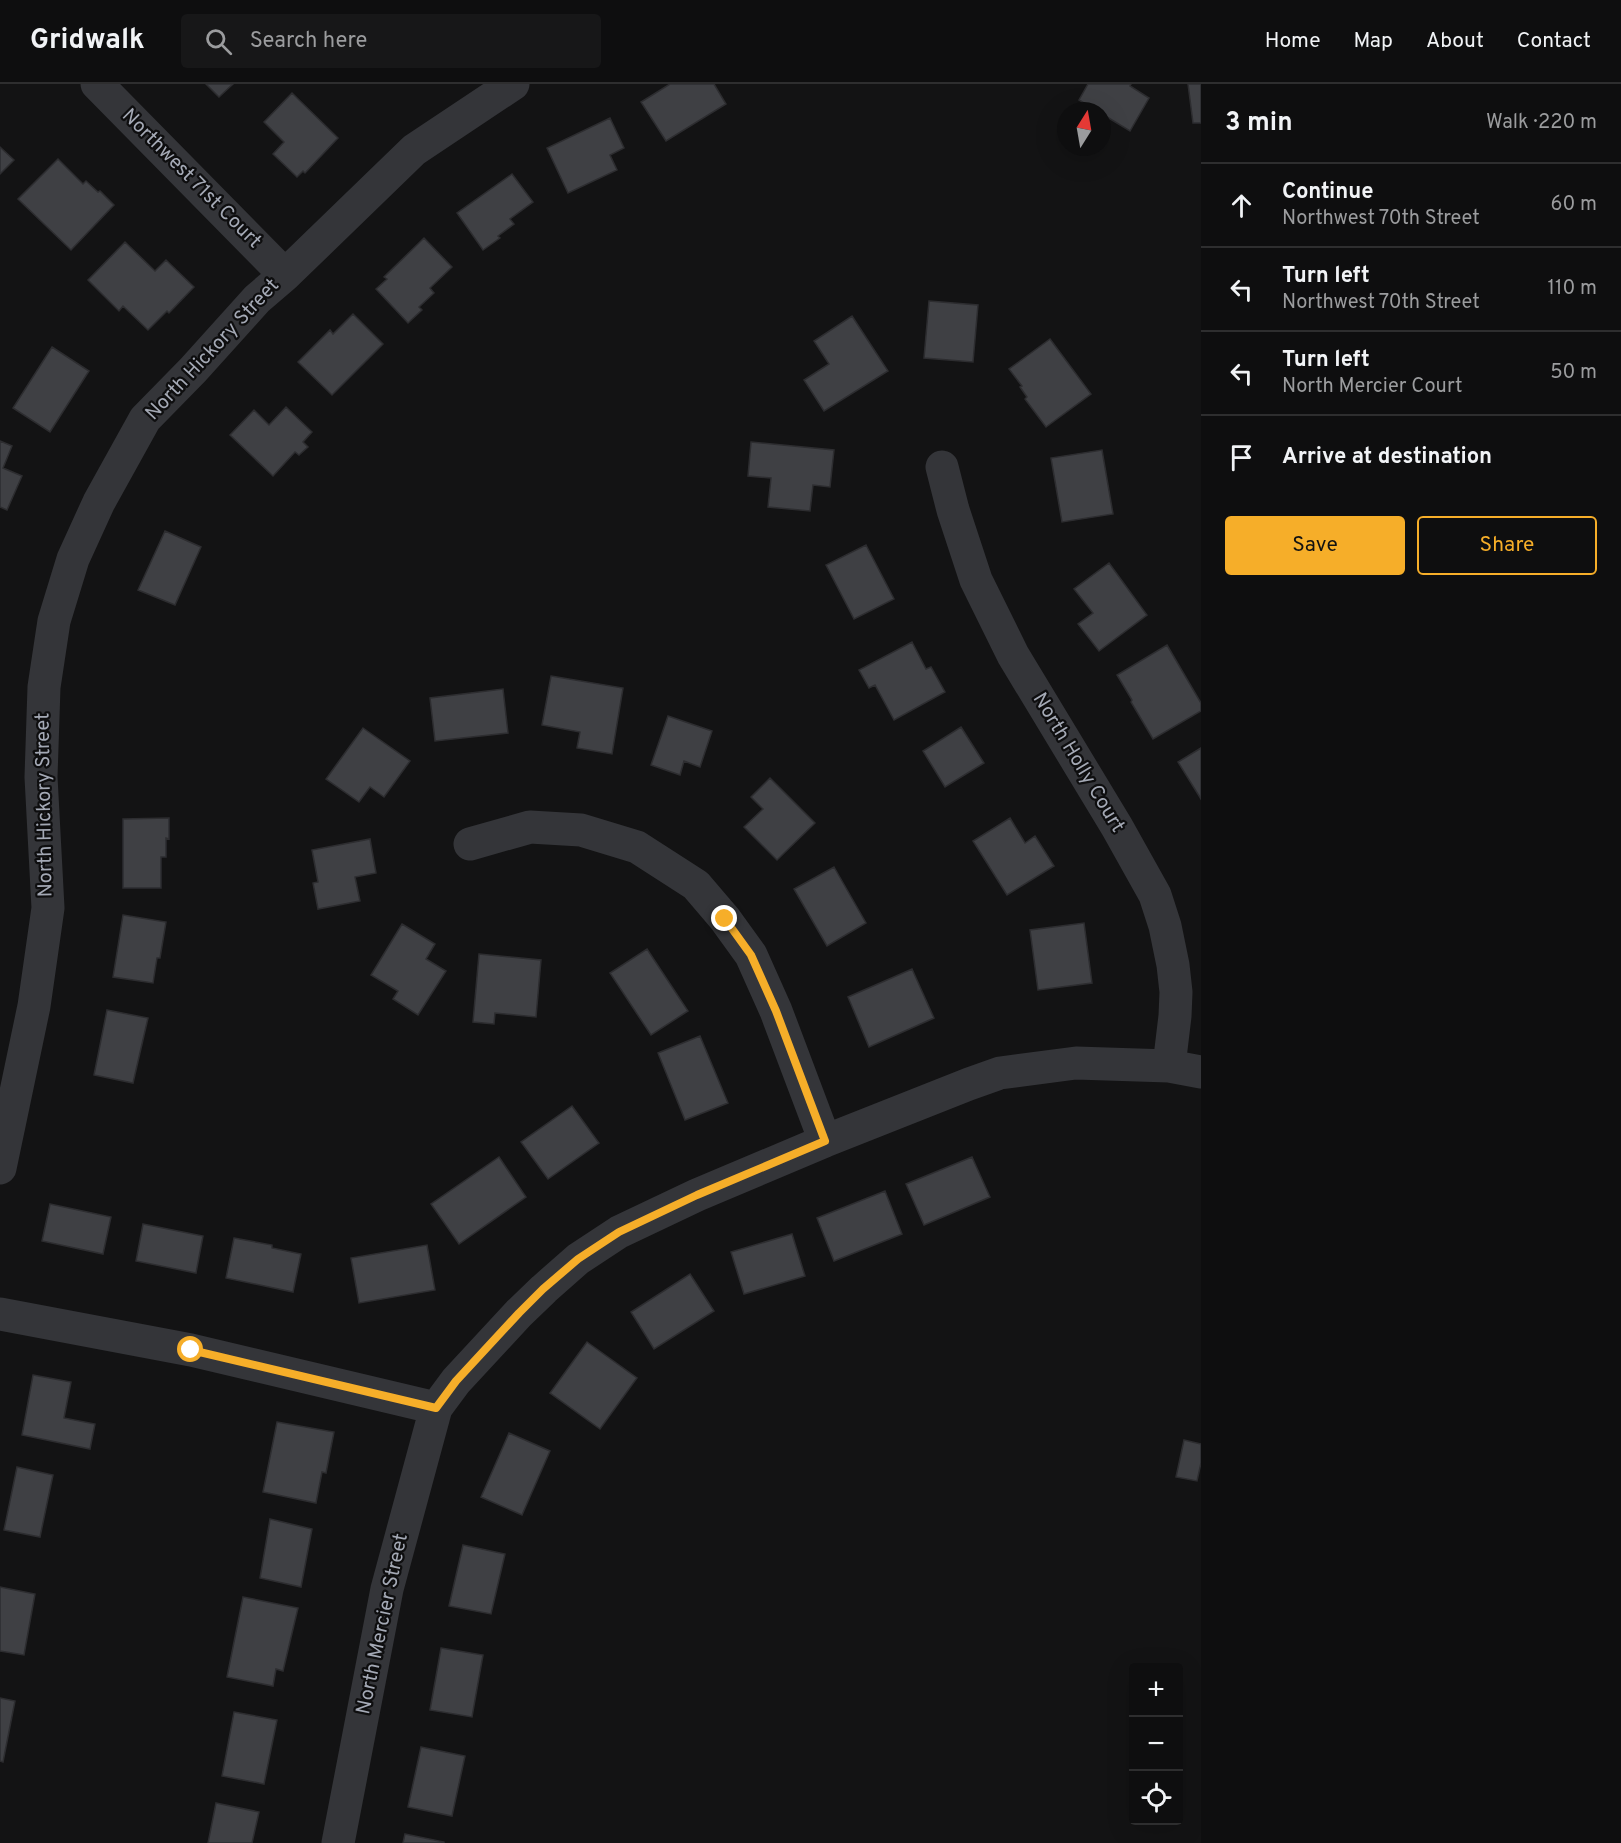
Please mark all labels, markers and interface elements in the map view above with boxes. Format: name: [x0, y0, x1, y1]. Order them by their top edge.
search box: [181, 14, 601, 68]
text: Gridwalk: [30, 23, 145, 59]
icon: search: [202, 25, 235, 58]
text: Search here: [250, 28, 367, 55]
text: Home: [1265, 28, 1321, 55]
text: Map: [1354, 28, 1393, 55]
text: About: [1426, 28, 1484, 55]
text: Contact: [1517, 28, 1591, 55]
north arrow: [1057, 102, 1111, 156]
street label: Northwest 71st Court: [116, 104, 266, 254]
text: 3 min: [1225, 107, 1293, 140]
text: Walk · 220 m: [1486, 110, 1597, 136]
text: Continue: [1282, 179, 1373, 206]
icon: ahead: [1225, 189, 1258, 222]
text: 60 m: [1551, 192, 1597, 218]
text: Northwest 70th Street: [1282, 206, 1480, 232]
text: Turn left: [1282, 263, 1370, 290]
icon: left: [1225, 273, 1258, 306]
street label: North Hickory Street: [140, 274, 286, 426]
text: 110 m: [1548, 276, 1597, 302]
text: Northwest 70th Street: [1282, 290, 1480, 316]
text: Turn left: [1282, 347, 1370, 374]
icon: left: [1225, 357, 1258, 390]
text: 50 m: [1550, 360, 1597, 386]
text: North Mercier Court: [1282, 374, 1463, 400]
icon: arrive: [1225, 441, 1258, 474]
text: Arrive at destination: [1282, 444, 1492, 471]
button: Save: [1225, 516, 1405, 575]
button: Share: [1417, 516, 1597, 575]
street label: North Holly Court: [1026, 688, 1130, 838]
street label: North Hickory Street: [30, 712, 60, 898]
route end: [711, 905, 737, 931]
route start: [177, 1336, 203, 1362]
street label: North Mercier Street: [351, 1531, 415, 1717]
map controls: [1129, 1663, 1183, 1825]
button: +: [1129, 1663, 1183, 1717]
button: −: [1129, 1717, 1183, 1771]
button: locate: [1129, 1771, 1183, 1825]

